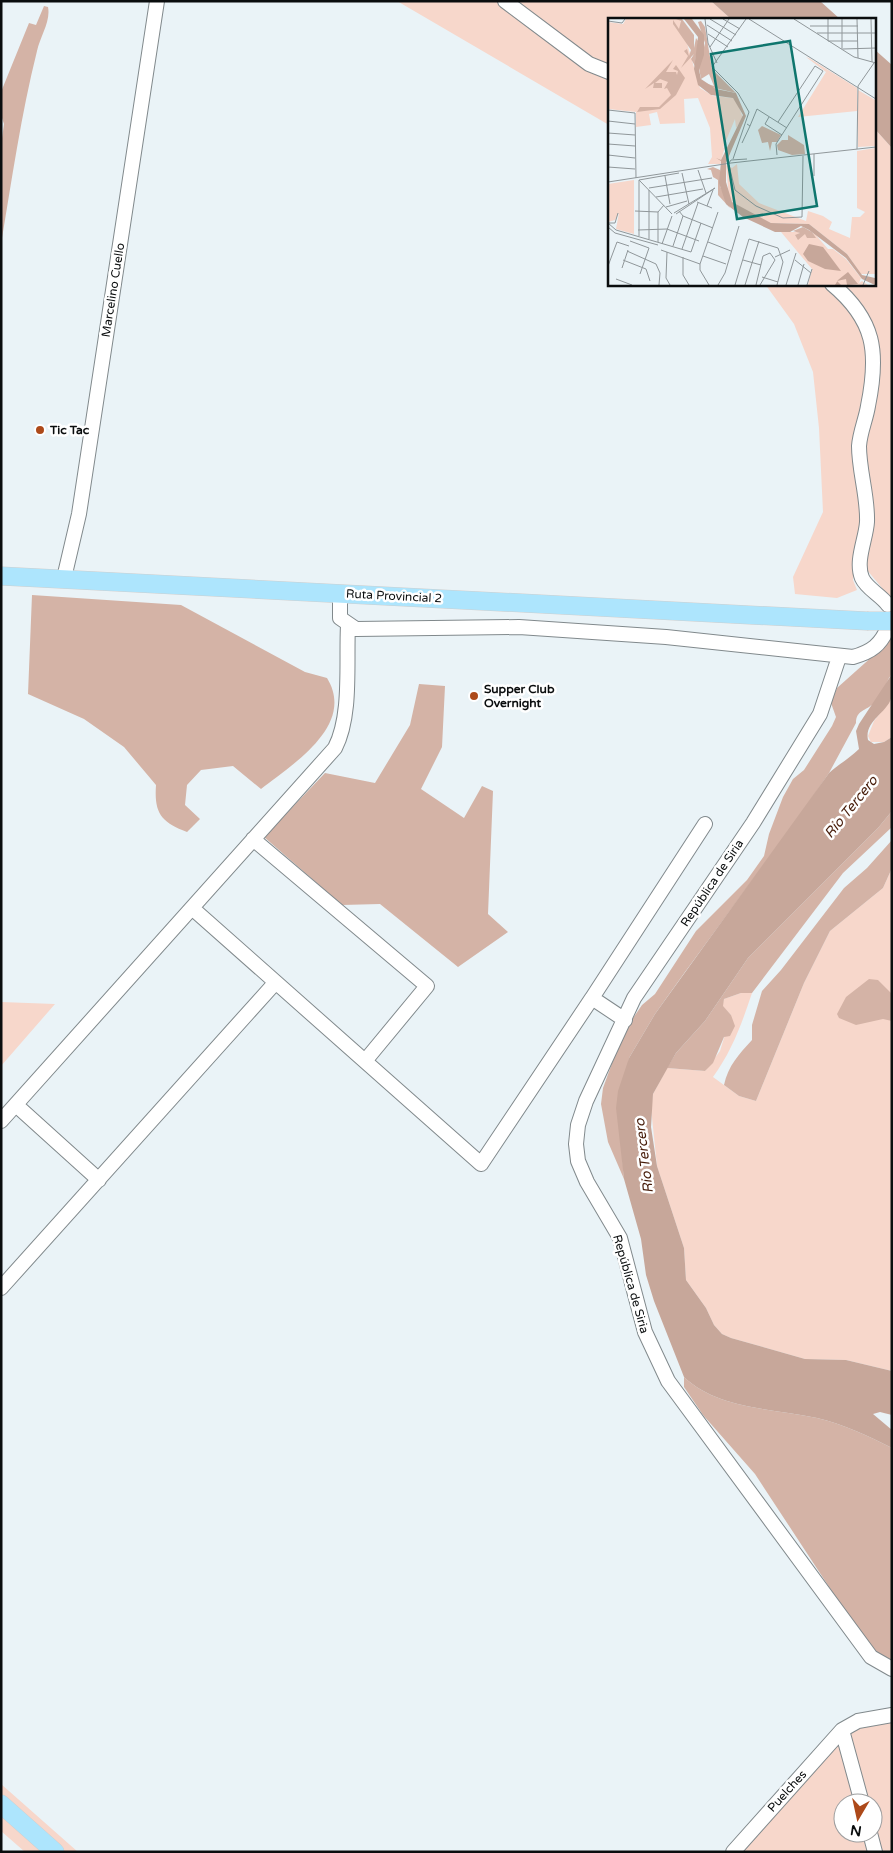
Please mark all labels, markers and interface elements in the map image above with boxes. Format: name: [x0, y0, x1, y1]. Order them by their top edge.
inset map: [608, 18, 876, 285]
street label: Marcelino Cuello: [99, 242, 127, 338]
place label: Tic Tac: [49, 423, 90, 437]
marker: Tic Tac: [34, 424, 46, 436]
street label: Ruta Provincial 2: [346, 586, 442, 606]
place label: Supper Club Overnight: [484, 682, 555, 711]
marker: Supper Club Overnight: [468, 690, 480, 702]
water label: Río Tercero: [821, 771, 882, 842]
street label: República de Siria: [678, 837, 746, 929]
water label: Río Tercero: [631, 1116, 657, 1194]
street label: República de Siria: [610, 1233, 652, 1335]
street label: Puelches: [765, 1767, 810, 1815]
north arrow: [833, 1793, 883, 1843]
text: N: [849, 1821, 863, 1840]

